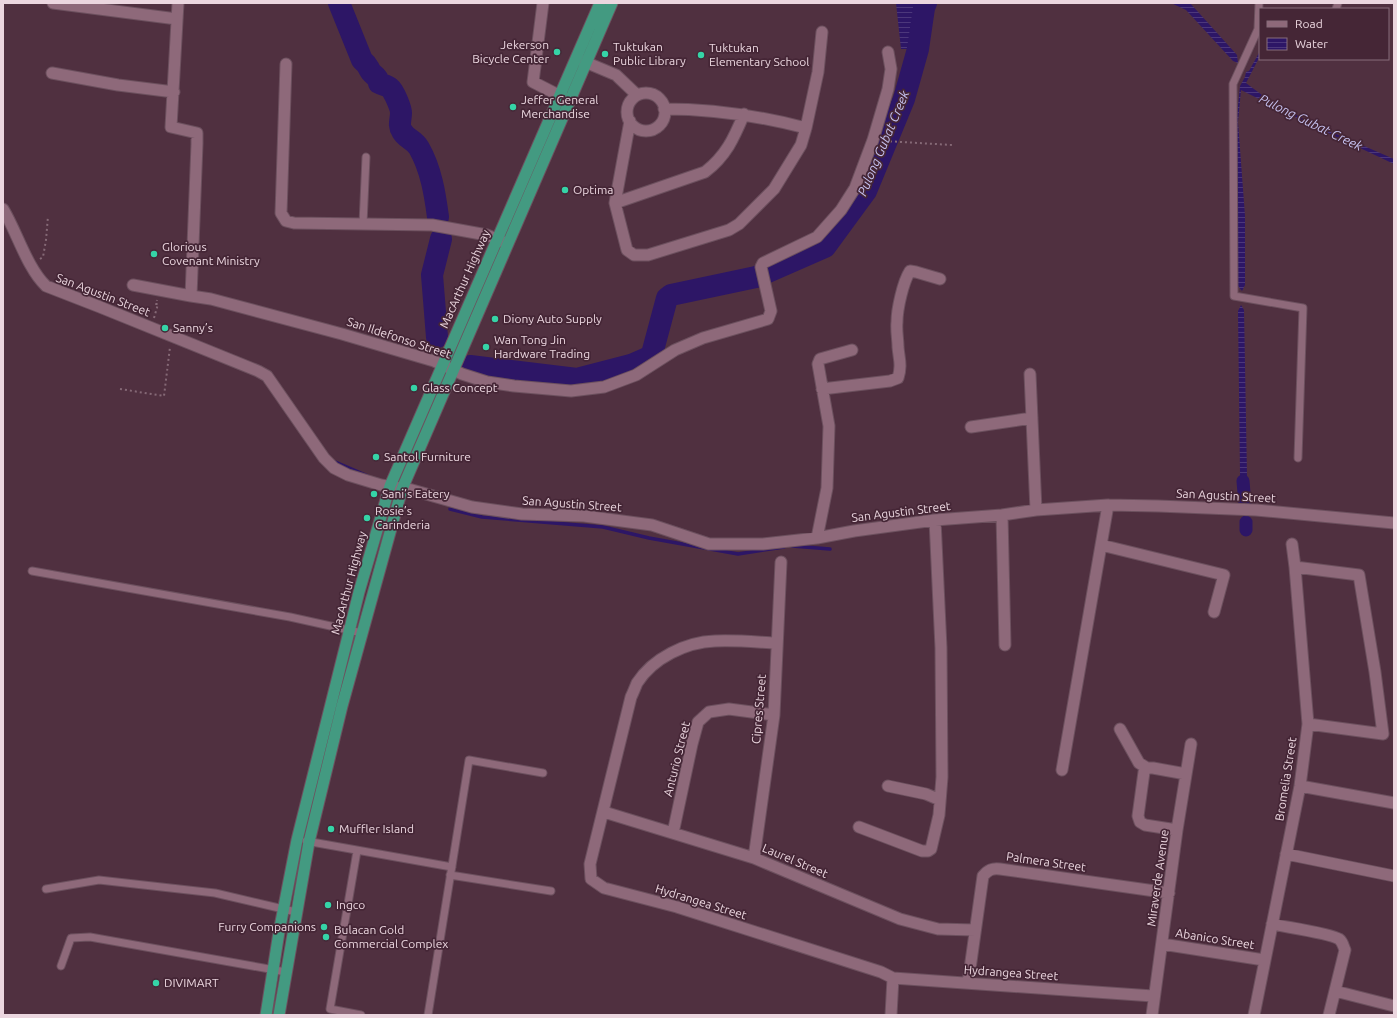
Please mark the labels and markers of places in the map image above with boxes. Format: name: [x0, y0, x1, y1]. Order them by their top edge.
place label: Jekerson Bicycle Center: [472, 38, 549, 65]
place label: Tuktukan Public Library: [613, 40, 686, 67]
place label: Tuktukan Elementary School: [709, 41, 809, 68]
marker: Jekerson Bicycle Center: [552, 47, 562, 57]
marker: Tuktukan Public Library: [600, 49, 610, 59]
marker: Tuktukan Elementary School: [696, 50, 706, 60]
place label: Jeffer General Merchandise: [521, 93, 599, 120]
marker: Jeffer General Merchandise: [508, 102, 518, 112]
place label: Optima: [573, 183, 614, 196]
marker: Optima: [560, 185, 570, 195]
place label: Glorious Covenant Ministry: [162, 240, 260, 267]
marker: Glorious Covenant Ministry: [149, 249, 159, 259]
place label: Diony Auto Supply: [503, 312, 602, 325]
marker: Diony Auto Supply: [490, 314, 500, 324]
place label: Sanny’s: [173, 321, 213, 334]
marker: Sanny’s: [160, 323, 170, 333]
place label: Wan Tong Jin Hardware Trading: [494, 333, 590, 360]
marker: Wan Tong Jin Hardware Trading: [481, 342, 491, 352]
place label: Glass Concept: [422, 381, 498, 394]
marker: Glass Concept: [409, 383, 419, 393]
place label: Santol Furniture: [384, 450, 471, 463]
marker: Santol Furniture: [371, 452, 381, 462]
place label: Sani’s Eatery: [382, 487, 450, 500]
marker: Sani’s Eatery: [369, 489, 379, 499]
place label: Rosie’s Carinderia: [375, 504, 430, 531]
marker: Rosie’s Carinderia: [362, 513, 372, 523]
place label: Muffler Island: [339, 822, 414, 835]
marker: Muffler Island: [326, 824, 336, 834]
place label: Ingco: [336, 898, 365, 911]
marker: Ingco: [323, 900, 333, 910]
place label: Furry Companions: [218, 920, 316, 933]
marker: Furry Companions: [319, 922, 329, 932]
place label: Bulacan Gold Commercial Complex: [334, 923, 448, 950]
marker: Bulacan Gold Commercial Complex: [321, 932, 331, 942]
place label: DIVIMART: [164, 976, 219, 989]
marker: DIVIMART: [151, 978, 161, 988]

